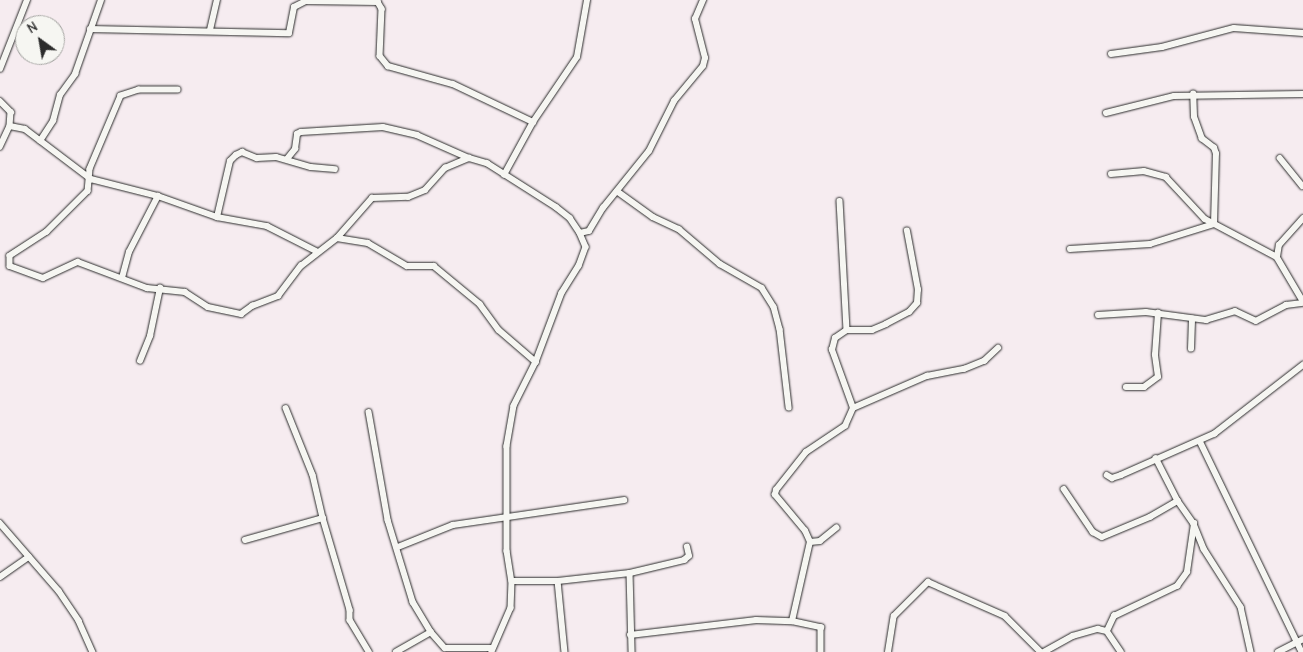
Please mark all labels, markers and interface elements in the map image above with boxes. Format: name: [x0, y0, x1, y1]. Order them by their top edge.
north arrow: [15, 15, 65, 65]
text: N: [24, 18, 41, 37]

